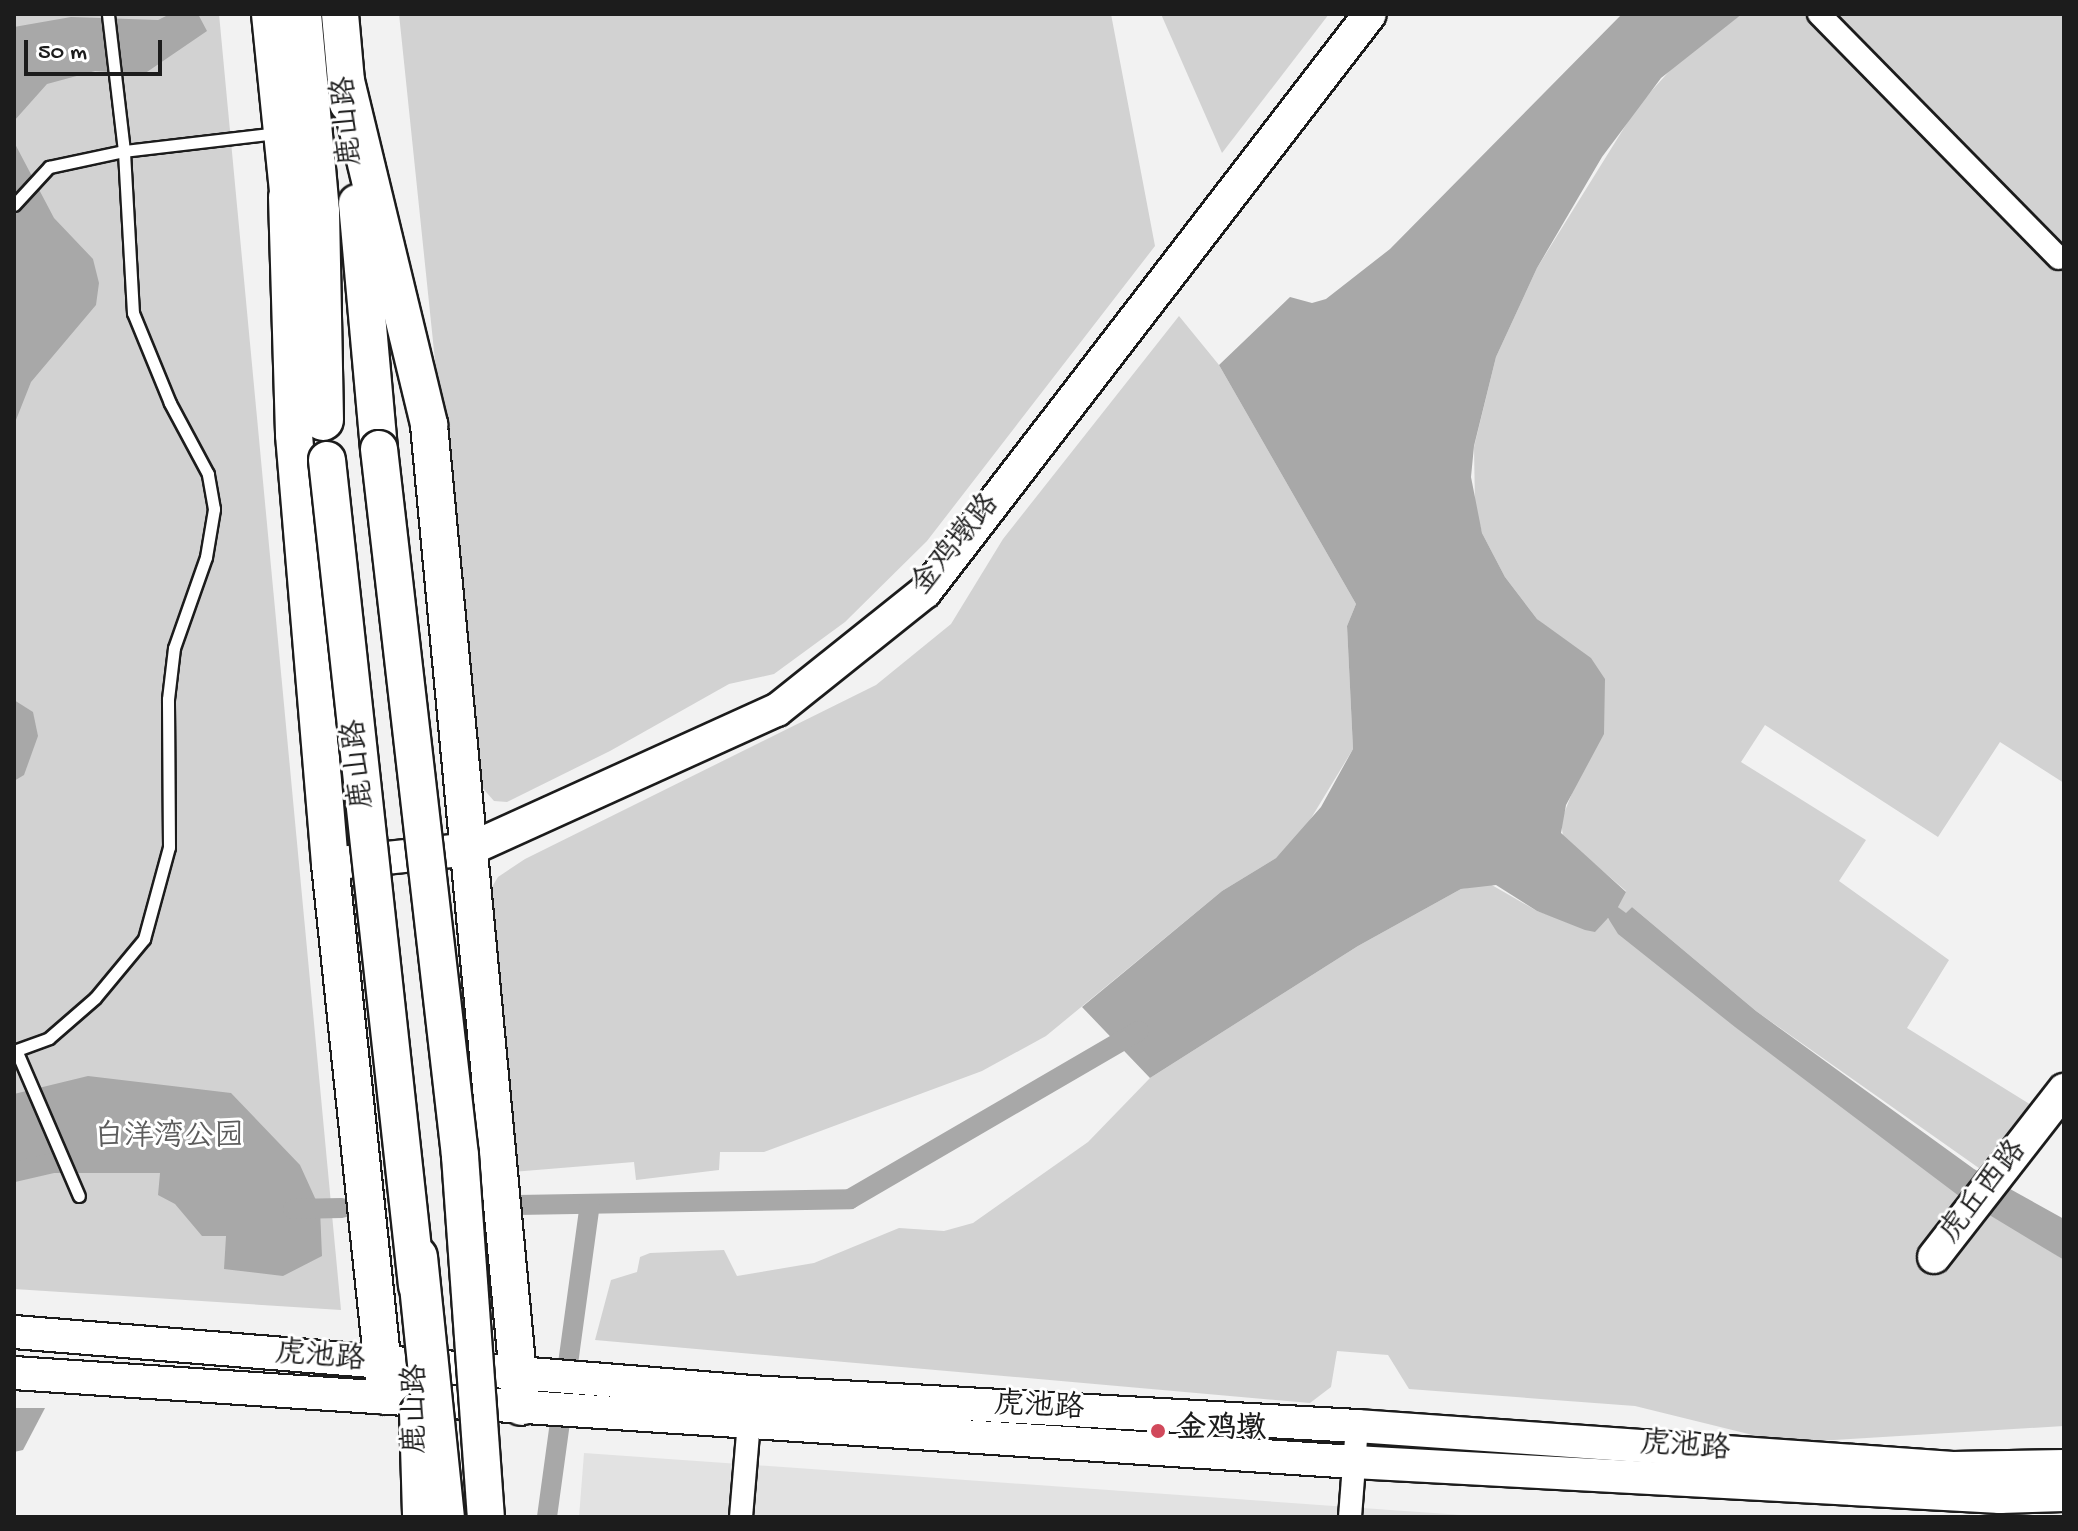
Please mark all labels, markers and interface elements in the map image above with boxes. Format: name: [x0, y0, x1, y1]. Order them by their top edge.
scale bar: [28, 24, 166, 74]
text: 50 m: [38, 39, 87, 68]
street label: 鹿山路: [328, 75, 372, 167]
street label: 金鸡墩路: [905, 488, 1009, 604]
street label: 鹿山路: [338, 717, 384, 811]
park label: 白洋湾公园: [94, 1121, 244, 1157]
street label: 虎丘西路: [1934, 1135, 2036, 1251]
street label: 虎池路: [274, 1337, 366, 1381]
street label: 鹿山路: [400, 1364, 436, 1454]
street label: 虎池路: [993, 1389, 1085, 1429]
place label: 金鸡墩: [1176, 1413, 1266, 1449]
marker: 金鸡墩: [1147, 1420, 1169, 1442]
street label: 虎池路: [1639, 1428, 1731, 1470]

